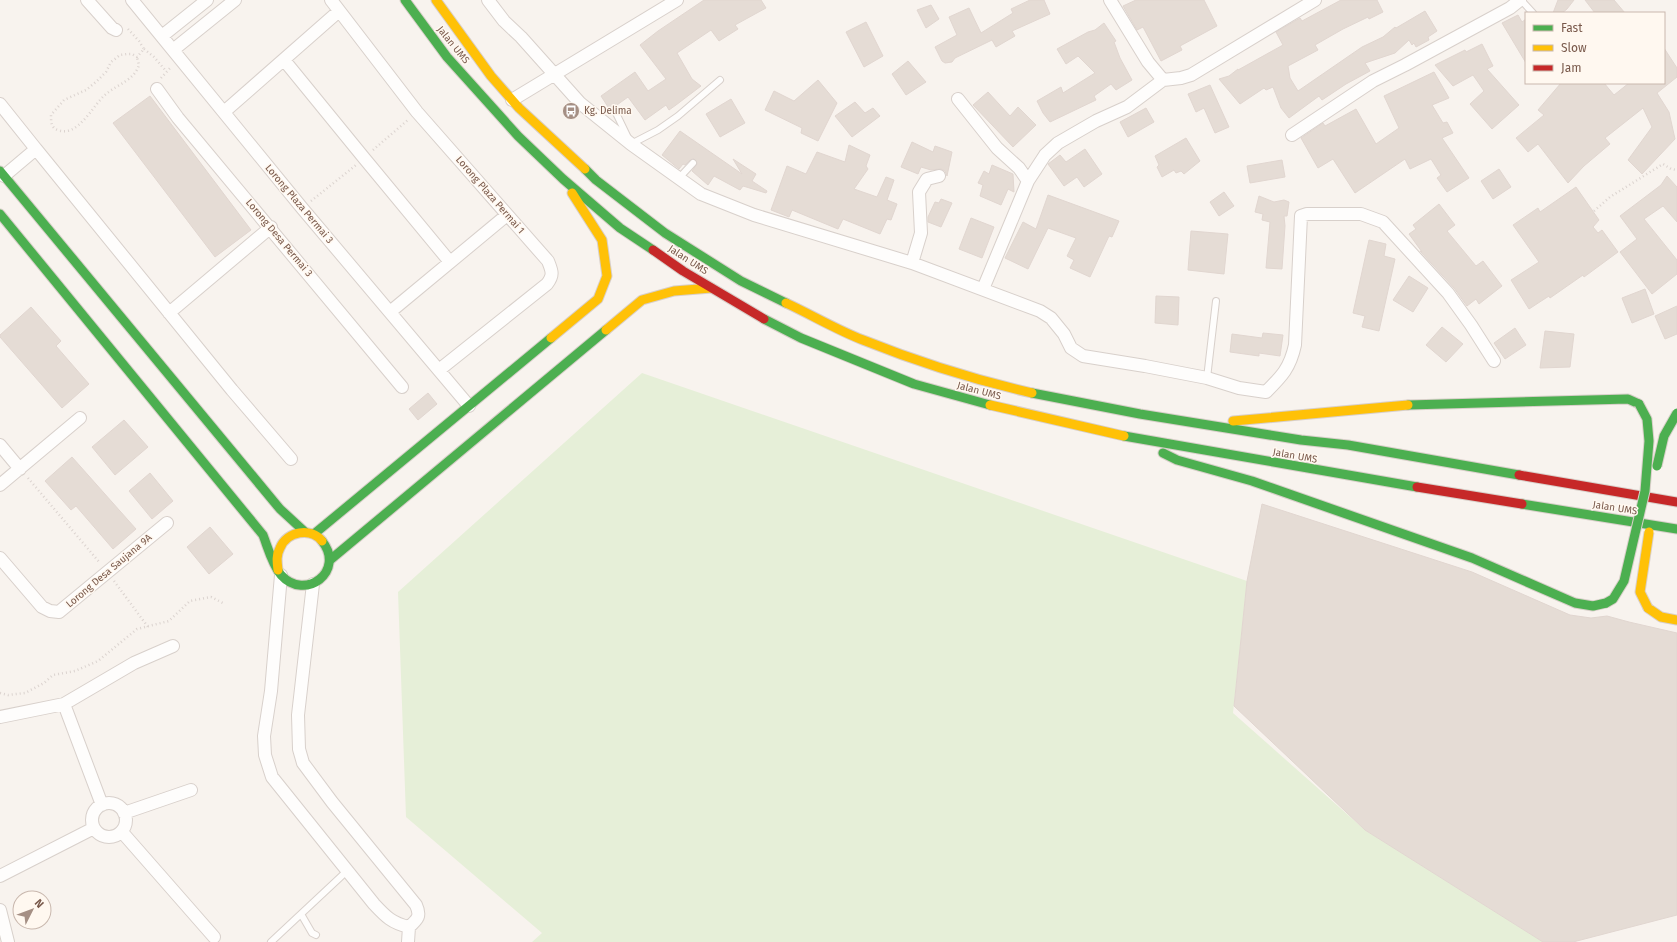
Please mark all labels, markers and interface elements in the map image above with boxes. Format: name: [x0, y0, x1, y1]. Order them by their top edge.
legend: [1525, 12, 1665, 84]
text: Fast: [1561, 21, 1583, 35]
street label: Jalan UMS: [434, 24, 472, 67]
text: Slow: [1561, 41, 1587, 55]
text: Jam: [1561, 61, 1581, 75]
bus stop icon: Kg. Delima: [561, 101, 581, 121]
place label: Kg. Delima: [584, 105, 632, 117]
street label: Lorong Plaza Permai 1: [453, 154, 527, 236]
street label: Lorong Plaza Permai 3: [262, 162, 336, 246]
street label: Lorong Desa Permai 3: [243, 197, 315, 279]
street label: Jalan UMS: [666, 243, 711, 278]
street label: Jalan UMS: [956, 379, 1003, 403]
street label: Jalan UMS: [1272, 446, 1319, 466]
street label: Jalan UMS: [1592, 499, 1639, 518]
street label: Lorong Desa Saujana 9A: [64, 532, 154, 610]
north arrow: [12, 890, 52, 930]
text: N: [32, 897, 46, 911]

